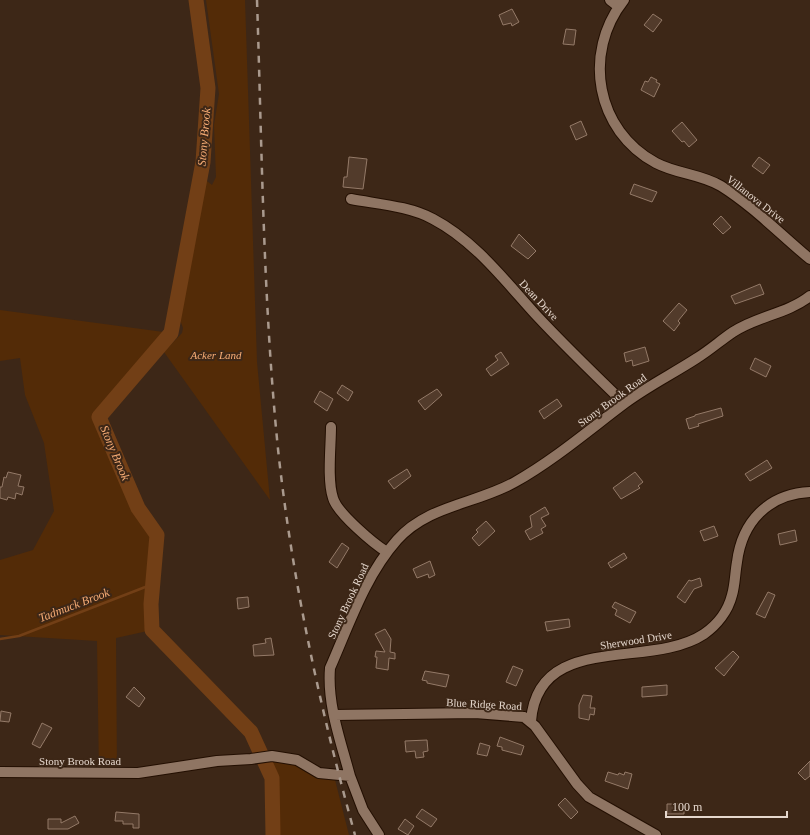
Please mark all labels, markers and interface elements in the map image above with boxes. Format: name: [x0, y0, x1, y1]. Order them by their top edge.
water label: Stony Brook: [194, 107, 214, 167]
street label: Villanova Drive: [725, 173, 788, 226]
street label: Dean Drive: [517, 277, 561, 323]
park label: Acker Land: [189, 349, 242, 361]
street label: Stony Brook Road: [575, 371, 649, 429]
water label: Stony Brook: [97, 423, 133, 483]
street label: Stony Brook Road: [325, 561, 371, 641]
water label: Tadmuck Brook: [37, 585, 112, 625]
street label: Sherwood Drive: [599, 628, 673, 652]
street label: Blue Ridge Road: [446, 696, 523, 712]
street label: Stony Brook Road: [39, 755, 121, 767]
scale bar: [666, 793, 787, 819]
text: 100 m: [672, 800, 703, 814]

